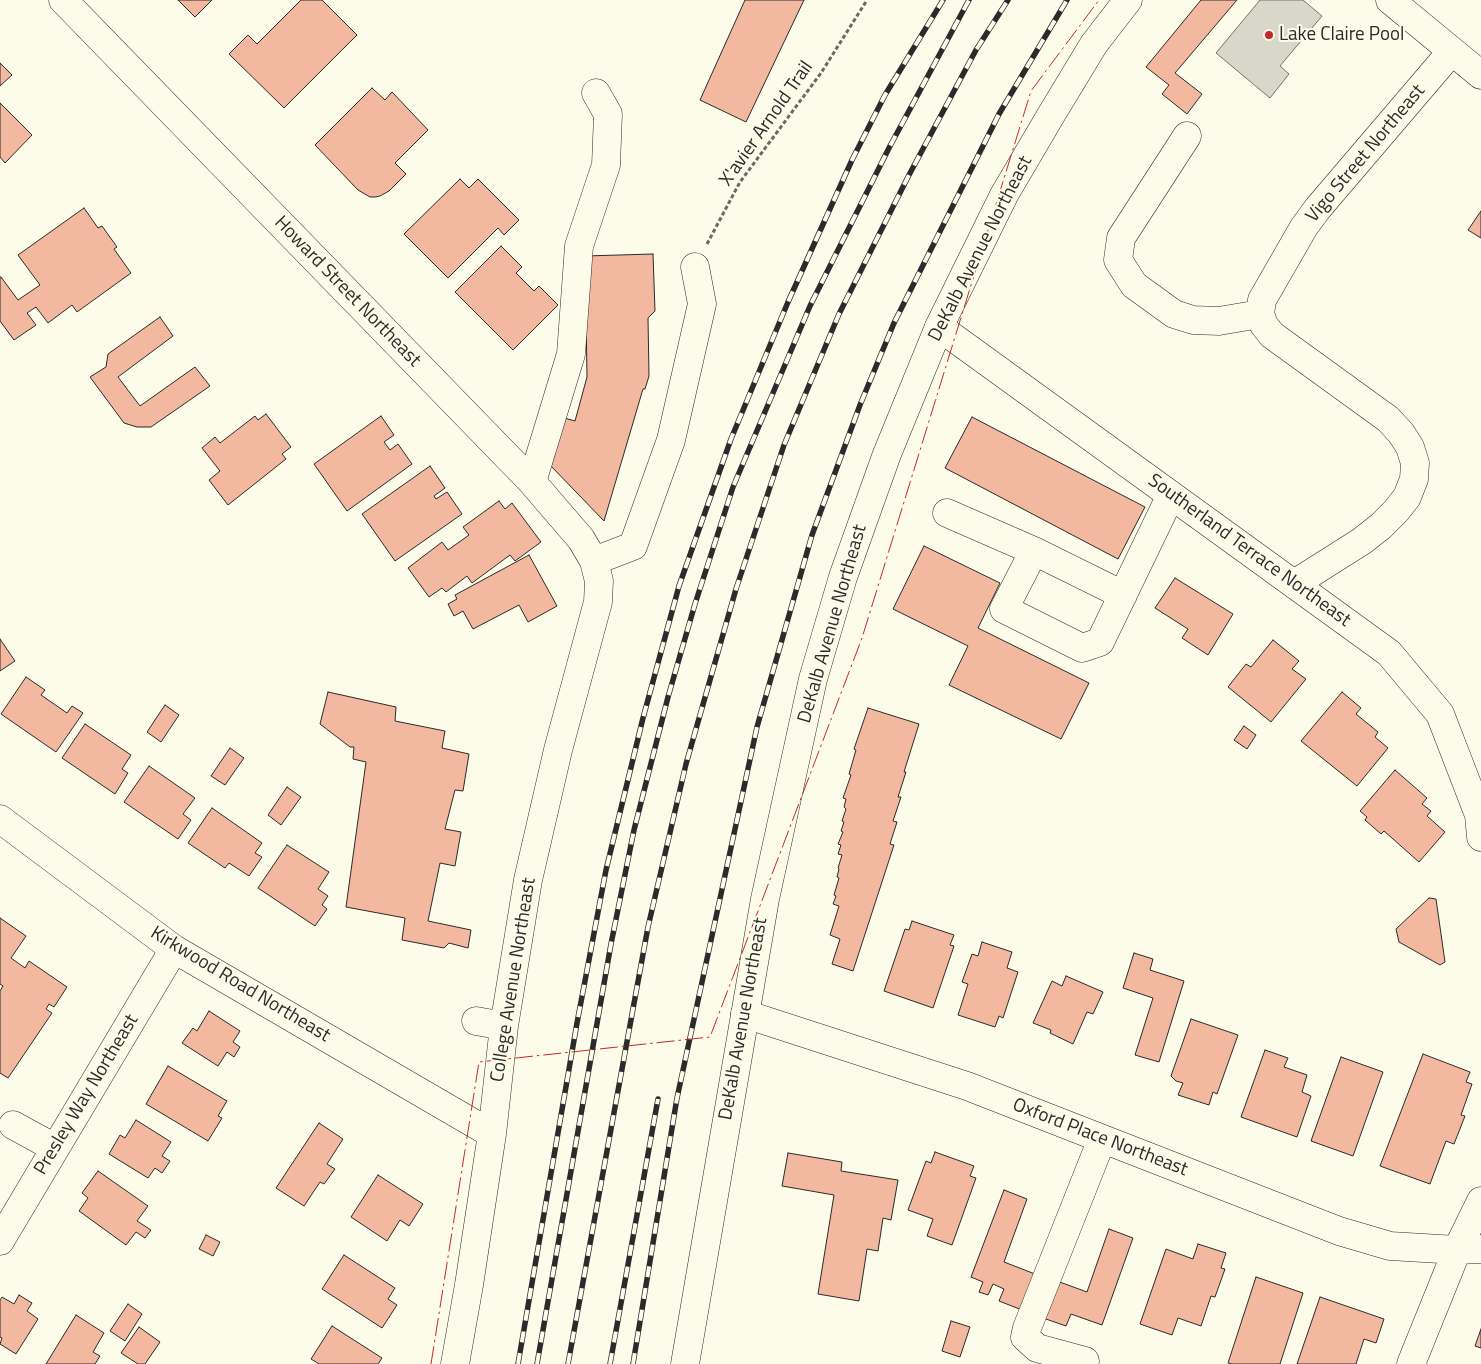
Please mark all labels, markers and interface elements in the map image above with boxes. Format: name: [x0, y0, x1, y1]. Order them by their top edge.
place label: Lake Claire Pool: [1279, 24, 1404, 46]
marker: Lake Claire Pool: [1263, 29, 1275, 41]
street label: X'avier Arnold Trail: [715, 57, 819, 191]
street label: Vigo Street Northeast: [1302, 80, 1430, 228]
street label: DeKalb Avenue Northeast: [924, 152, 1038, 346]
street label: Howard Street Northeast: [269, 212, 425, 372]
street label: Southerland Terrace Northeast: [1143, 470, 1355, 632]
street label: DeKalb Avenue Northeast: [794, 522, 872, 726]
street label: College Avenue Northeast: [487, 876, 541, 1084]
street label: DeKalb Avenue Northeast: [715, 916, 773, 1122]
street label: Kirkwood Road Northeast: [146, 922, 334, 1048]
street label: Presley Way Northeast: [30, 1011, 144, 1179]
street label: Oxford Place Northeast: [1009, 1094, 1191, 1182]

